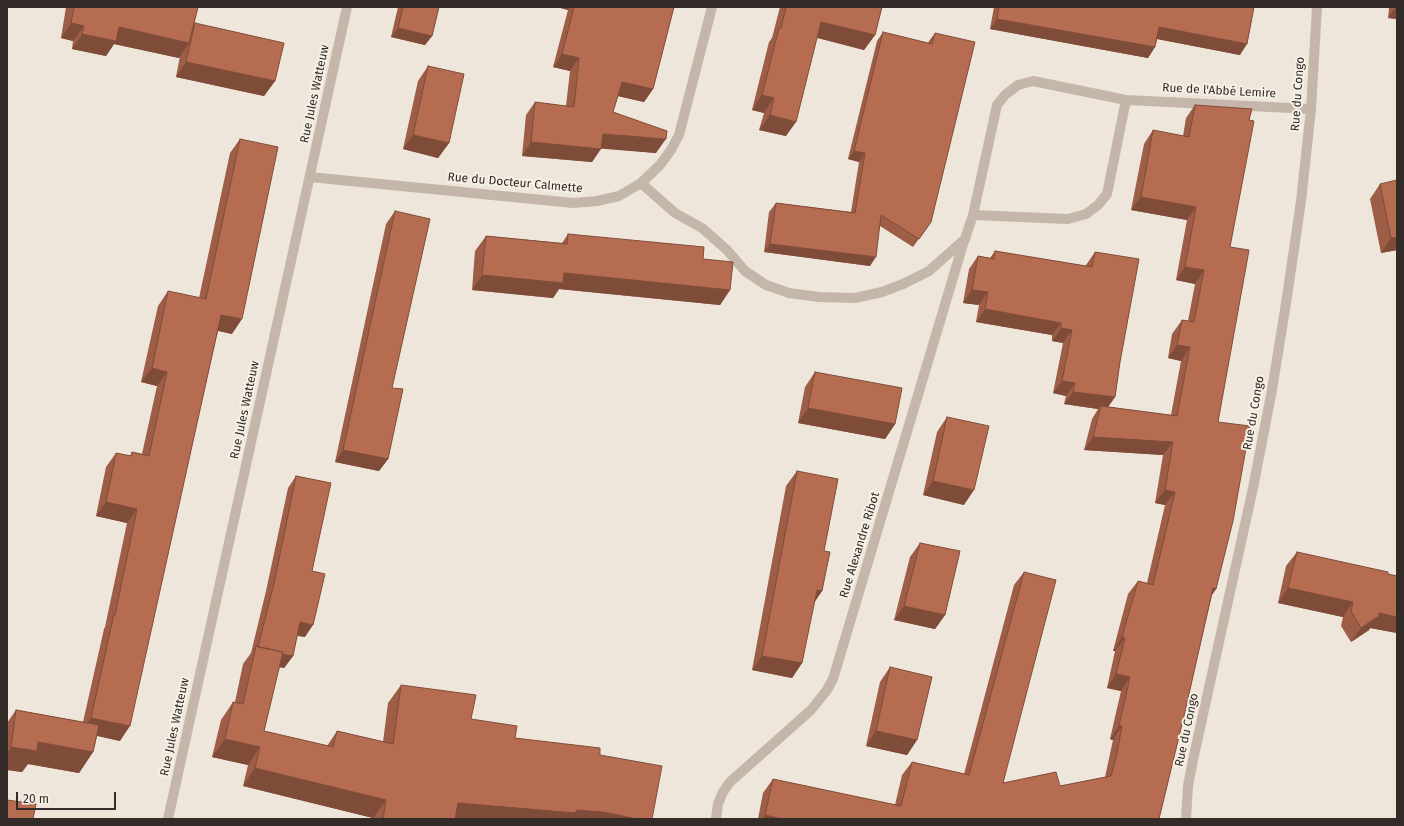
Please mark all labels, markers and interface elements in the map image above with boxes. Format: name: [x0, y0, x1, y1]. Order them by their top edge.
street label: Rue Jules Watteuw: [298, 44, 332, 144]
street label: Rue du Congo: [1288, 56, 1308, 132]
street label: Rue de l'Abbé Lemire: [1162, 81, 1276, 101]
street label: Rue du Docteur Calmette: [447, 170, 583, 196]
street label: Rue Jules Watteuw: [228, 360, 262, 460]
street label: Rue du Congo: [1240, 375, 1268, 451]
street label: Rue Alexandre Ribot: [837, 490, 883, 600]
street label: Rue Jules Watteuw: [158, 677, 192, 777]
street label: Rue du Congo: [1172, 692, 1202, 768]
scale bar: [18, 784, 118, 810]
text: 20 m: [23, 792, 49, 806]

